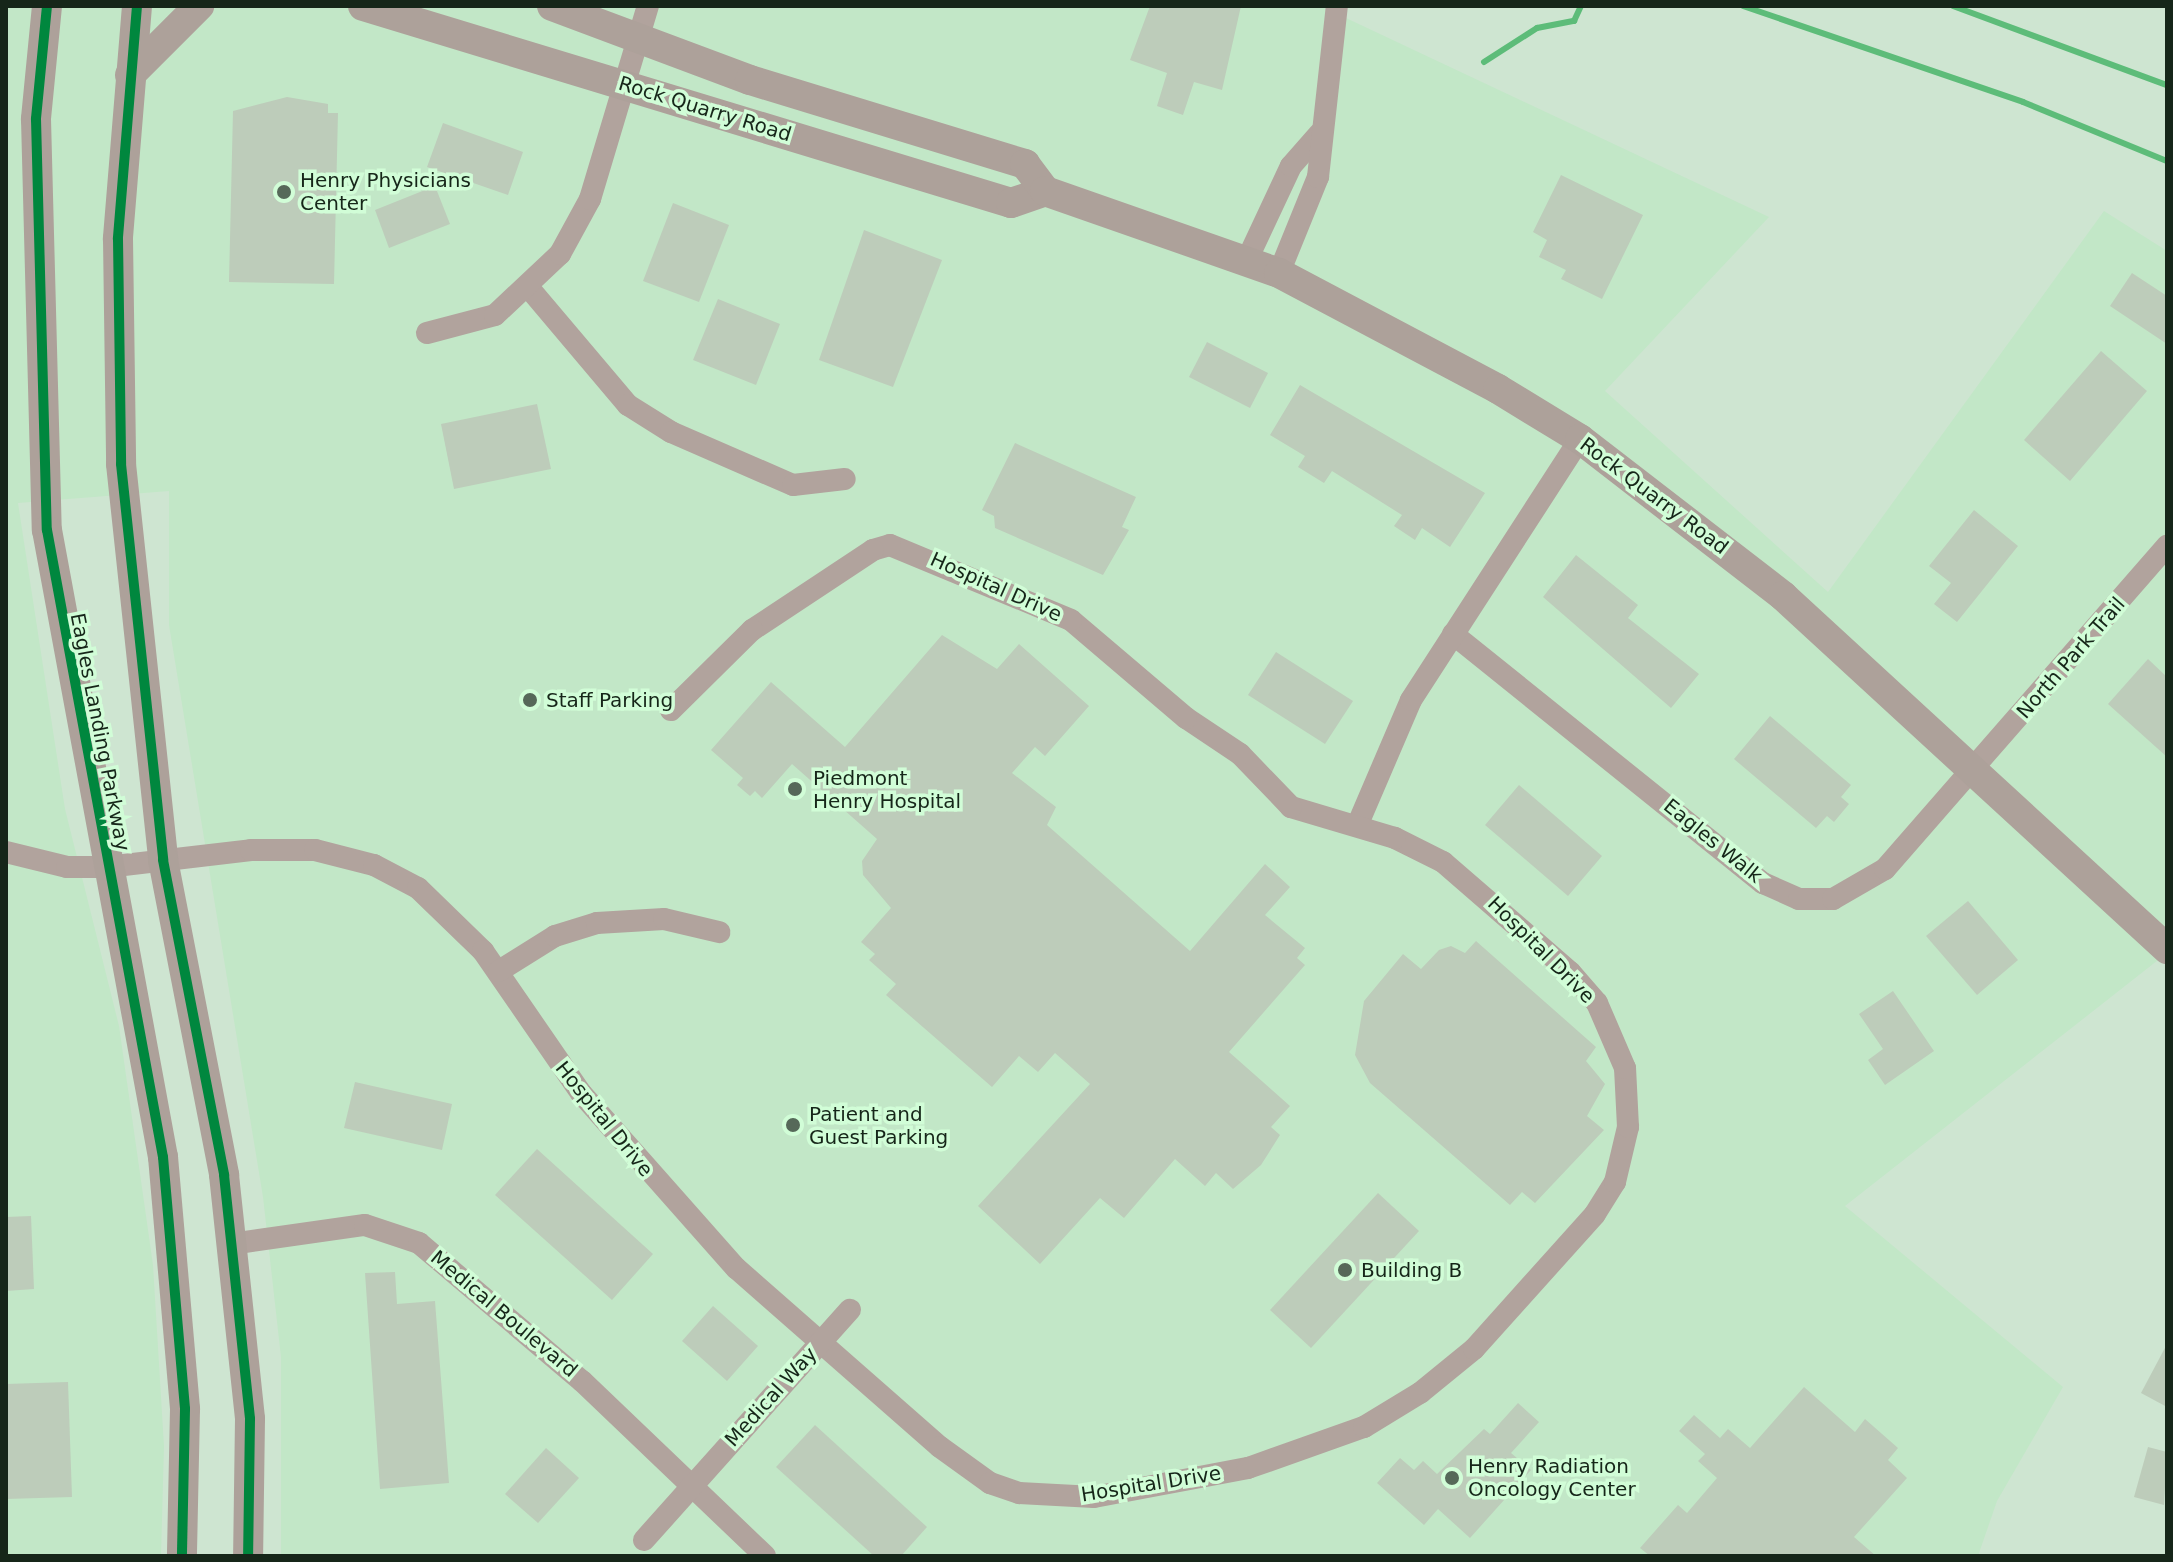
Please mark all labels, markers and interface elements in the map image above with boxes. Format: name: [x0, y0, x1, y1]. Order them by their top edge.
street label: Rock Quarry Road: [616, 71, 794, 147]
place label: Henry Physicians Center: [300, 168, 471, 215]
marker: Henry Physicians Center: [275, 183, 293, 201]
street label: Rock Quarry Road: [1575, 432, 1733, 560]
street label: Hospital Drive: [927, 547, 1065, 627]
street label: North Park Trail: [2012, 592, 2130, 724]
street label: Eagles Landing Parkway: [65, 611, 135, 853]
place label: Staff Parking: [546, 688, 673, 712]
marker: Staff Parking: [521, 691, 539, 709]
place label: Piedmont Henry Hospital: [813, 766, 961, 813]
marker: Piedmont Henry Hospital: [784, 778, 806, 800]
street label: Eagles Walk: [1659, 794, 1767, 888]
street label: Hospital Drive: [1483, 892, 1599, 1008]
street label: Hospital Drive: [550, 1057, 658, 1181]
place label: Patient and Guest Parking: [809, 1102, 948, 1149]
marker: Patient and Guest Parking: [784, 1116, 802, 1134]
street label: Medical Boulevard: [426, 1246, 582, 1382]
place label: Building B: [1361, 1258, 1462, 1282]
marker: Building B: [1336, 1261, 1354, 1279]
street label: Medical Way: [720, 1342, 822, 1452]
place label: Henry Radiation Oncology Center: [1468, 1454, 1636, 1501]
street label: Hospital Drive: [1079, 1461, 1223, 1507]
marker: Henry Radiation Oncology Center: [1443, 1469, 1461, 1487]

